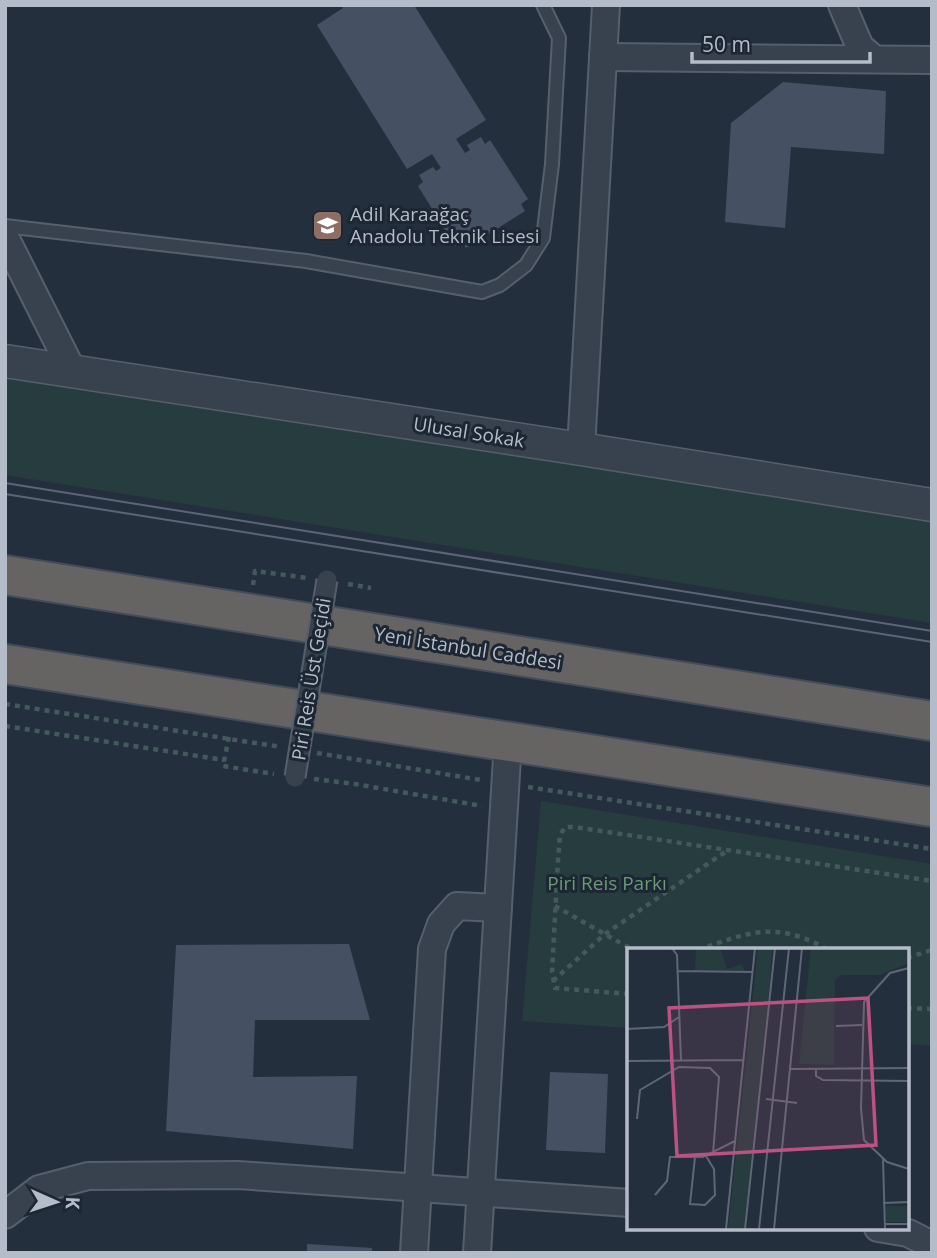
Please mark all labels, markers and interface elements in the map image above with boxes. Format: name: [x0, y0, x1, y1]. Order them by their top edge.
scale bar: [692, 21, 870, 65]
text: 50 m: [702, 30, 751, 58]
place label: Adil Karaağaç Anadolu Teknik Lisesi: [350, 201, 539, 249]
school or university icon: Adil Karaağaç Anadolu Teknik Lisesi: [310, 208, 344, 242]
street label: Ulusal Sokak: [412, 410, 526, 454]
street label: Piri Reis Üst Geçidi: [285, 596, 337, 762]
street label: Yeni İstanbul Caddesi: [372, 620, 564, 676]
park label: Piri Reis Parkı: [547, 870, 667, 896]
inset map: [627, 948, 909, 1230]
north arrow: [21, 1167, 91, 1237]
text: K: [60, 1196, 86, 1210]

